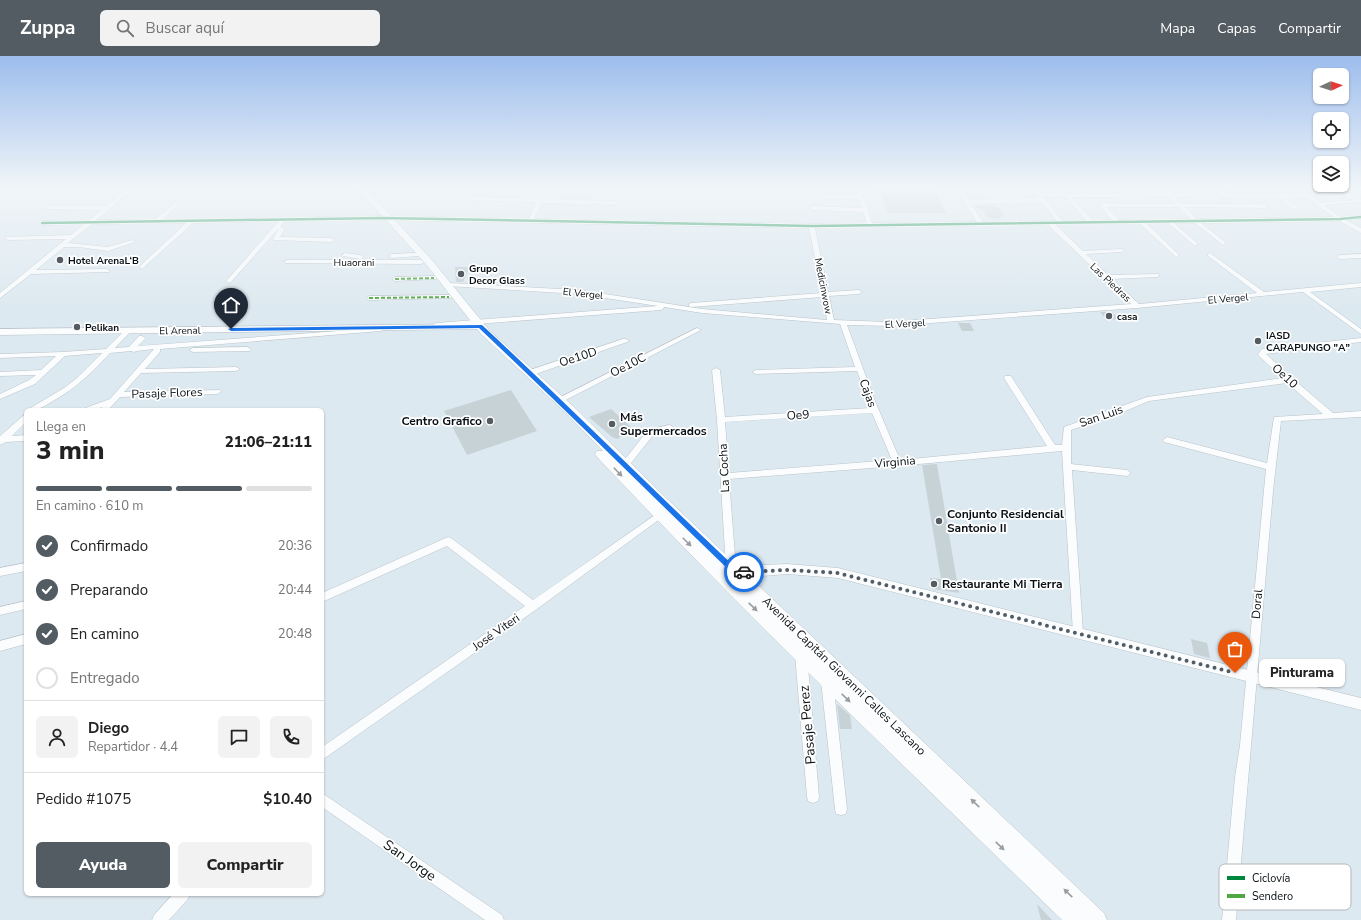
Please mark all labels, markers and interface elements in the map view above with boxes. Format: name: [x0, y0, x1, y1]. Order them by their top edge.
search box: [100, 10, 380, 46]
text: Zuppa: [20, 15, 76, 41]
icon: search: [114, 17, 136, 39]
text: Buscar aquí: [146, 18, 224, 38]
text: Mapa: [1160, 19, 1195, 38]
text: Capas: [1217, 19, 1256, 38]
text: Compartir: [1278, 19, 1341, 38]
north arrow: [1313, 68, 1349, 104]
map controls: [1313, 68, 1349, 192]
button: locate: [1313, 112, 1349, 148]
button: layers: [1313, 156, 1349, 192]
place label: Hotel ArenaL‘B: [68, 254, 139, 268]
marker: Hotel ArenaL‘B: [55, 255, 65, 265]
street label: Huaorani: [334, 256, 374, 270]
street label: Medicinwow: [811, 257, 835, 316]
street label: Las Piedras: [1087, 260, 1134, 306]
place label: Grupo Decor Glass: [469, 262, 525, 288]
marker: Grupo Decor Glass: [456, 269, 466, 279]
street label: El Vergel: [562, 285, 604, 303]
pin: [214, 288, 248, 329]
street label: El Vergel: [1207, 290, 1249, 308]
icon: home: [220, 294, 242, 316]
place label: casa: [1117, 310, 1138, 324]
marker: casa: [1104, 311, 1114, 321]
street label: El Vergel: [884, 316, 926, 332]
place label: Pelikan: [85, 321, 119, 335]
marker: Pelikan: [72, 322, 82, 332]
street label: El Arenal: [159, 324, 201, 338]
place label: IASD CARAPUNGO "A": [1266, 329, 1350, 355]
marker: IASD CARAPUNGO "A": [1253, 336, 1263, 346]
street label: Oe10D: [557, 343, 599, 371]
street label: Oe10C: [607, 349, 649, 381]
street label: Oe10: [1268, 360, 1302, 392]
street label: Cajas: [855, 377, 881, 410]
street label: Pasaje Flores: [131, 384, 203, 402]
street label: San Luis: [1077, 401, 1125, 431]
street label: Oe9: [786, 406, 810, 424]
place label: Más Supermercados: [620, 409, 707, 439]
place label: Centro Grafico: [402, 413, 482, 429]
marker: Centro Grafico: [485, 416, 495, 426]
text: Llega en: [36, 418, 86, 436]
marker: Más Supermercados: [607, 419, 617, 429]
text: 21:06–21:11: [225, 432, 312, 452]
text: 3 min: [36, 433, 104, 468]
street label: La Cocha: [715, 443, 733, 493]
street label: Virginia: [873, 452, 916, 472]
one-way arrow: [614, 467, 623, 477]
text: En camino · 610 m: [36, 497, 143, 515]
place label: Conjunto Residencial Santonio II: [947, 506, 1064, 536]
marker: Conjunto Residencial Santonio II: [934, 516, 944, 526]
icon: check: [36, 535, 58, 557]
text: Confirmado: [70, 536, 148, 556]
text: 20:36: [278, 537, 312, 555]
one-way arrow: [682, 537, 692, 547]
courier: [724, 552, 764, 592]
icon: car: [733, 561, 755, 583]
place label: Restaurante Mi Tierra: [942, 576, 1063, 592]
icon: check: [36, 579, 58, 601]
marker: Restaurante Mi Tierra: [929, 579, 939, 589]
text: Preparando: [70, 580, 148, 600]
text: 20:44: [278, 581, 312, 599]
street label: Doral: [1248, 588, 1266, 620]
street label: Avenida Capitán Giovanni Calles Lascano: [759, 593, 930, 759]
one-way arrow: [748, 602, 758, 612]
street label: José Viteri: [468, 610, 523, 655]
icon: check: [36, 623, 58, 645]
text: En camino: [70, 624, 139, 644]
text: 20:48: [278, 625, 312, 643]
pin: [1218, 632, 1252, 673]
icon: bag: [1224, 638, 1246, 660]
callout: Pinturama: [1259, 659, 1345, 687]
text: Pinturama: [1270, 664, 1334, 682]
text: Entregado: [70, 668, 140, 688]
street label: Pasaje Perez: [795, 684, 820, 765]
one-way arrow: [841, 693, 851, 703]
button: person: [36, 716, 78, 758]
button: chat: [218, 716, 260, 758]
button: phone: [270, 716, 312, 758]
text: Diego: [88, 718, 129, 738]
text: Repartidor · 4.4: [88, 738, 178, 756]
text: Pedido #1075: [36, 789, 131, 809]
text: $10.40: [263, 789, 312, 809]
one-way arrow: [970, 798, 980, 808]
street label: San Jorge: [379, 835, 440, 886]
one-way arrow: [995, 841, 1005, 851]
button: Ayuda: [36, 842, 170, 888]
button: Compartir: [178, 842, 312, 888]
legend: [1219, 864, 1351, 910]
text: Ciclovía: [1252, 871, 1291, 886]
one-way arrow: [1064, 889, 1073, 898]
text: Sendero: [1252, 889, 1293, 904]

